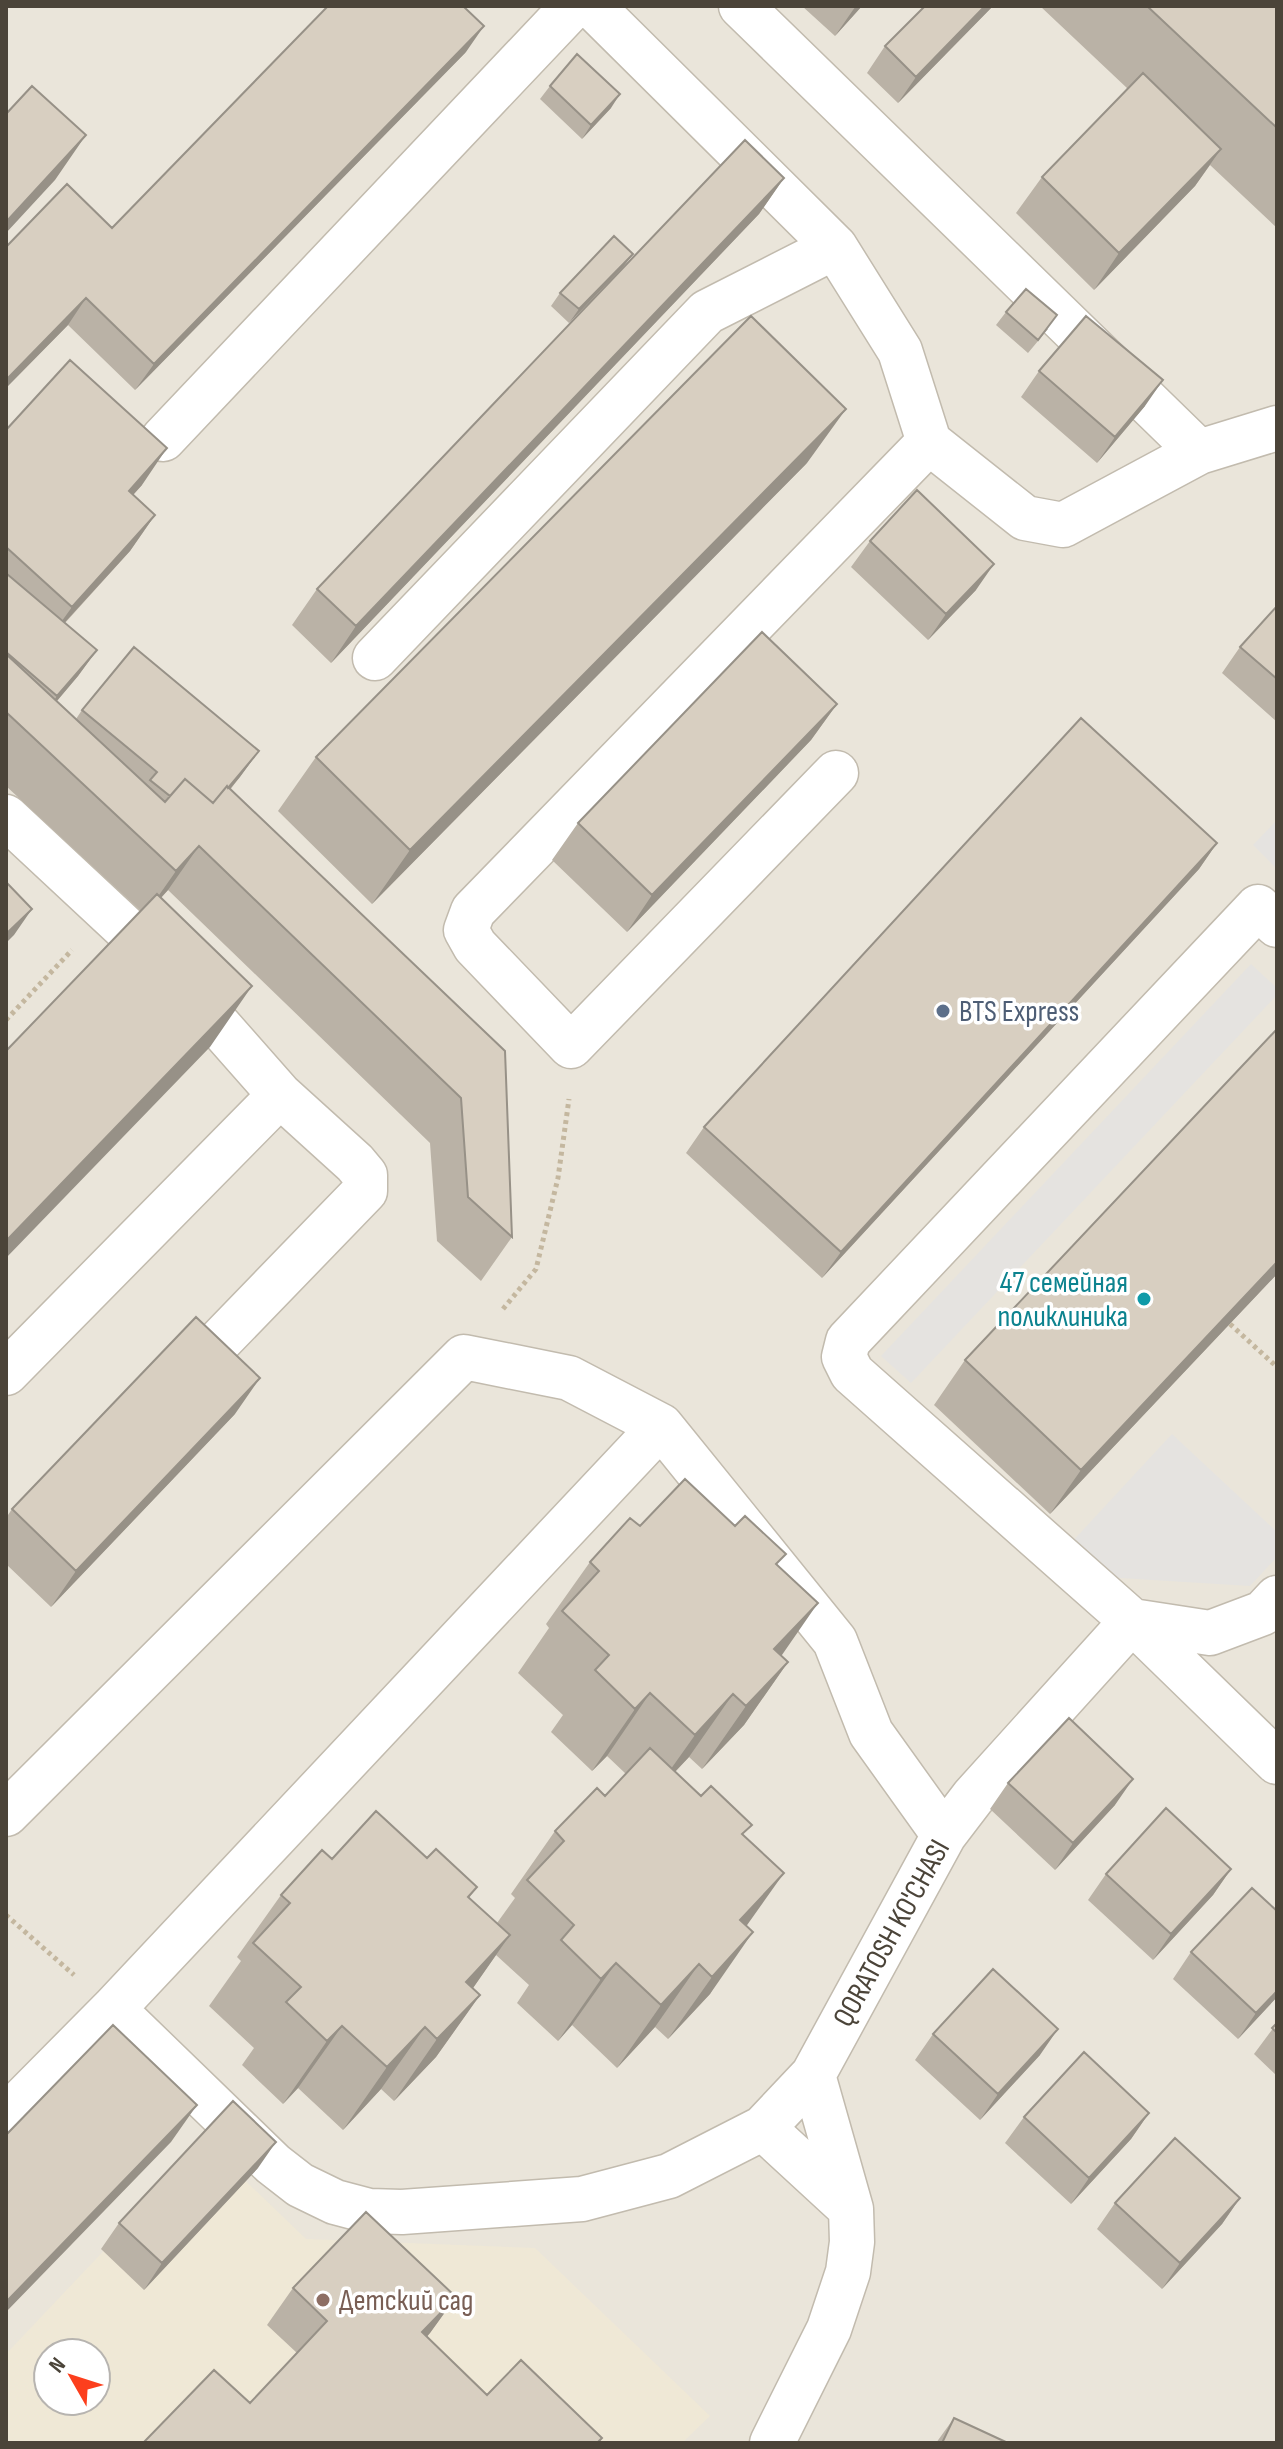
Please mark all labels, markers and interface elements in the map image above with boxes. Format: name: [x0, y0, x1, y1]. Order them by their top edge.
place label: BTS Express: [959, 994, 1079, 1030]
marker: BTS Express: [934, 1002, 952, 1020]
place label: 47 семейная поликлиника: [998, 1265, 1128, 1335]
marker: 47 семейная поликлиника: [1135, 1290, 1153, 1308]
street label: QORATOSH KO'CHASI: [826, 1834, 958, 2033]
place label: Детский сад: [339, 2283, 474, 2319]
marker: Детский сад: [314, 2291, 332, 2309]
north arrow: [32, 2337, 112, 2417]
text: N: [43, 2352, 72, 2378]

